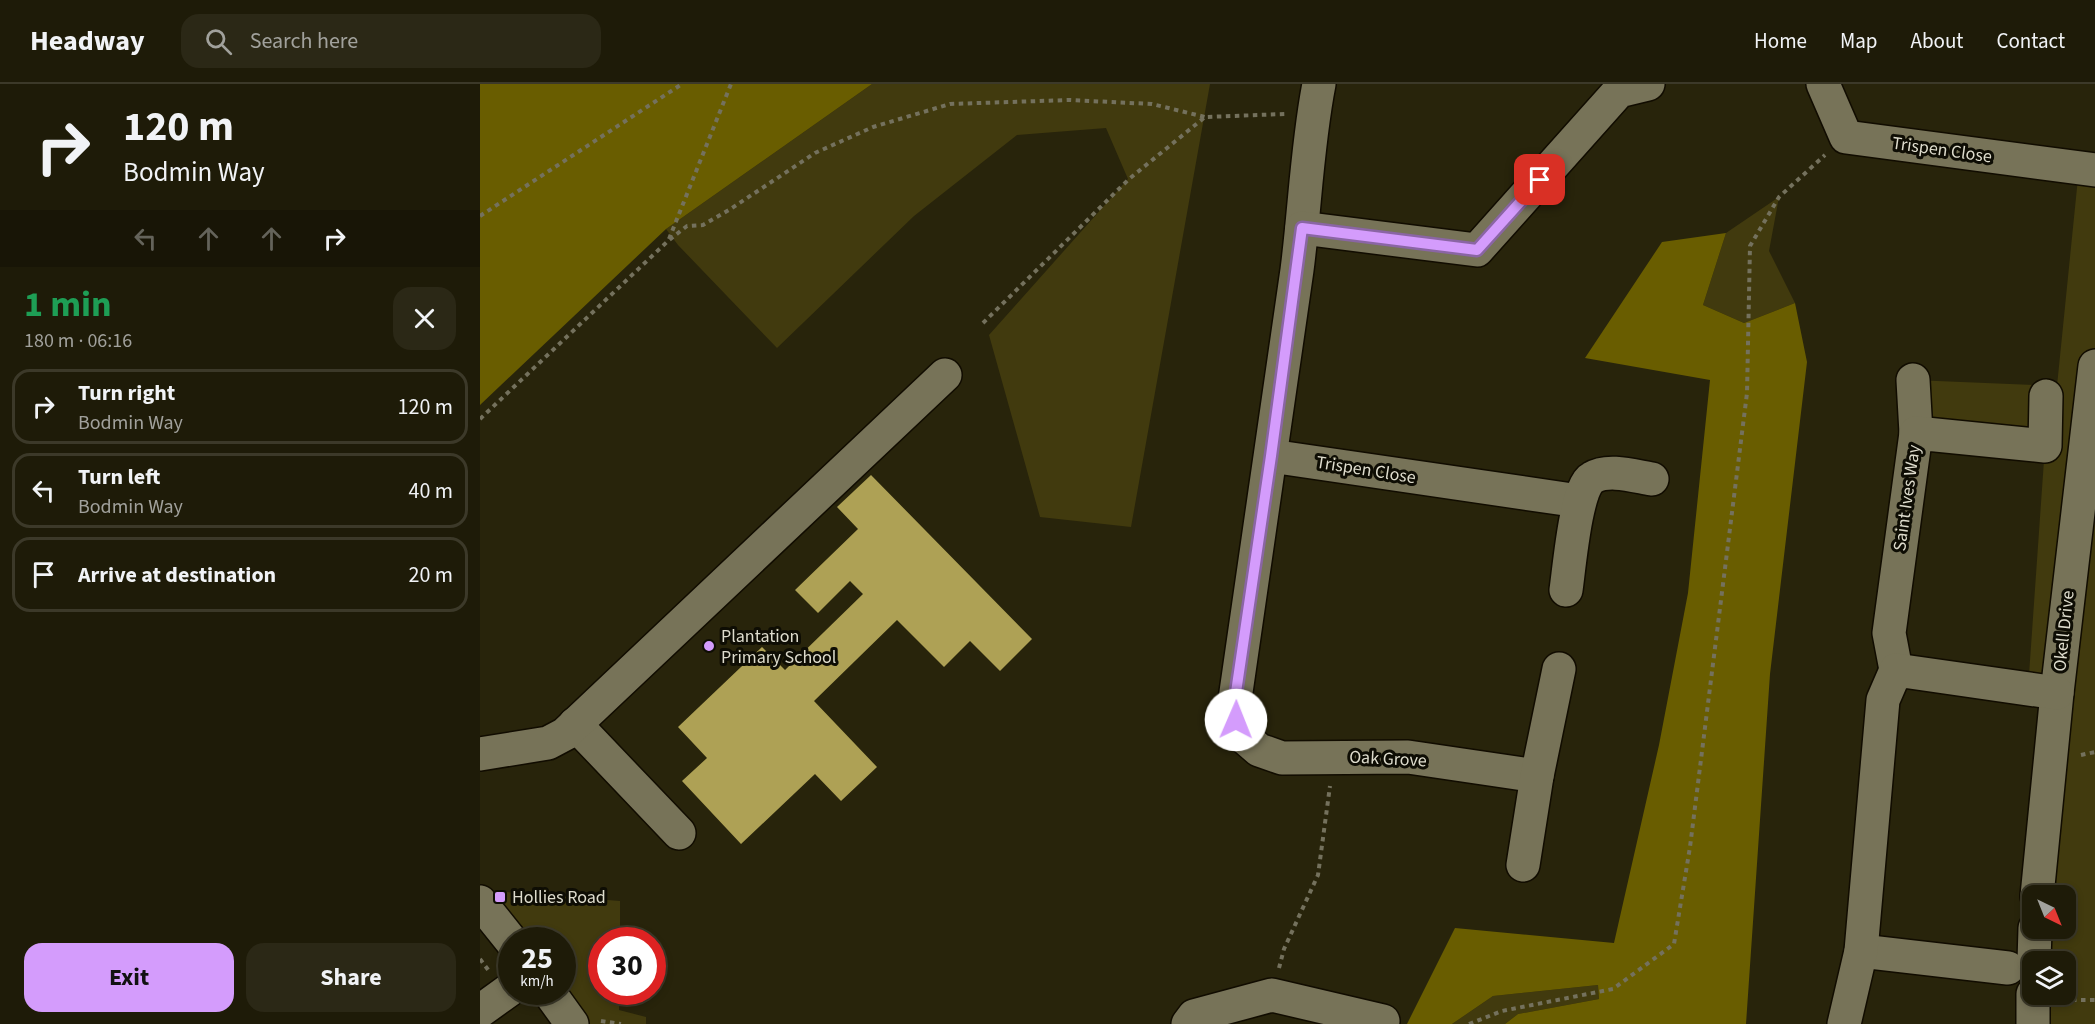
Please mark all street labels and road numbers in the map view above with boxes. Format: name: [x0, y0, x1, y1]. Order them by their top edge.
street label: Trispen Close: [1891, 131, 1994, 169]
street label: Saint Ives Way: [1887, 443, 1927, 553]
street label: Trispen Close: [1314, 450, 1418, 490]
street label: Okell Drive: [2047, 589, 2081, 673]
street label: Oak Grove: [1349, 744, 1428, 774]

